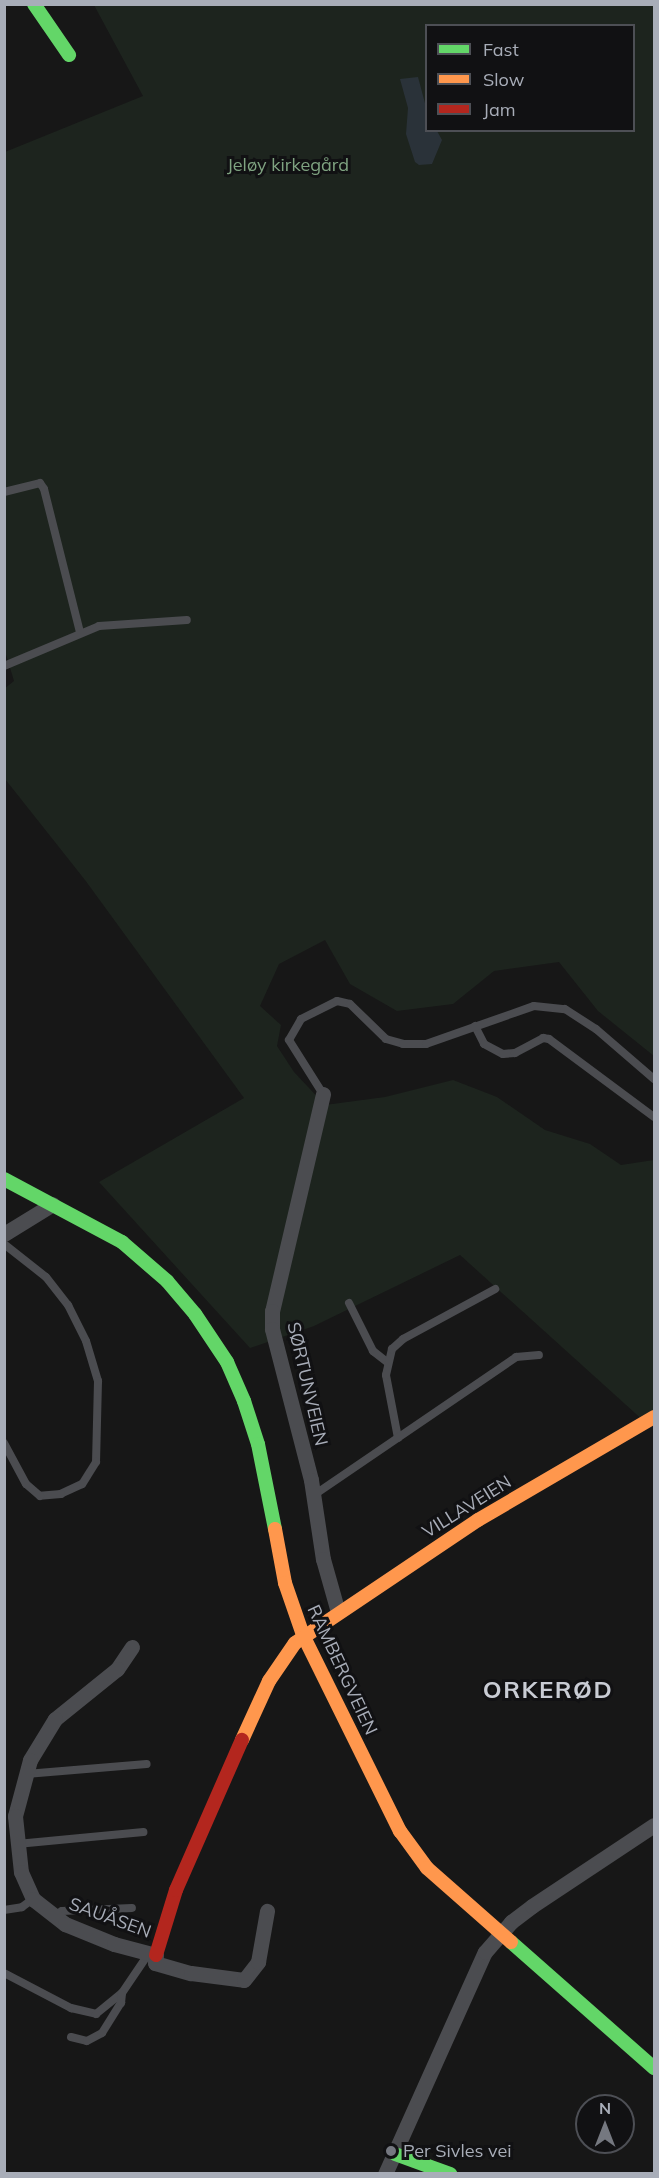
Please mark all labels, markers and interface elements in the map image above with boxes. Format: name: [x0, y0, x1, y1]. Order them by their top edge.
legend: [425, 24, 635, 132]
text: Fast: [483, 38, 519, 61]
text: Slow: [483, 68, 524, 91]
text: Jam: [483, 98, 516, 121]
park label: Jeløy kirkegård: [227, 154, 349, 176]
street label: SØRTUNVEIEN: [282, 1320, 332, 1448]
street label: VILLAVEIEN: [419, 1471, 515, 1543]
street label: RAMBERGVEIEN: [302, 1602, 382, 1738]
district label: ORKERØD: [483, 1676, 613, 1704]
street label: SAUÅSEN: [66, 1893, 154, 1943]
north arrow: [575, 2094, 635, 2154]
text: N: [599, 2098, 611, 2118]
place label: Per Sivles vei: [403, 2140, 512, 2162]
marker: Per Sivles vei: [384, 2144, 398, 2158]

